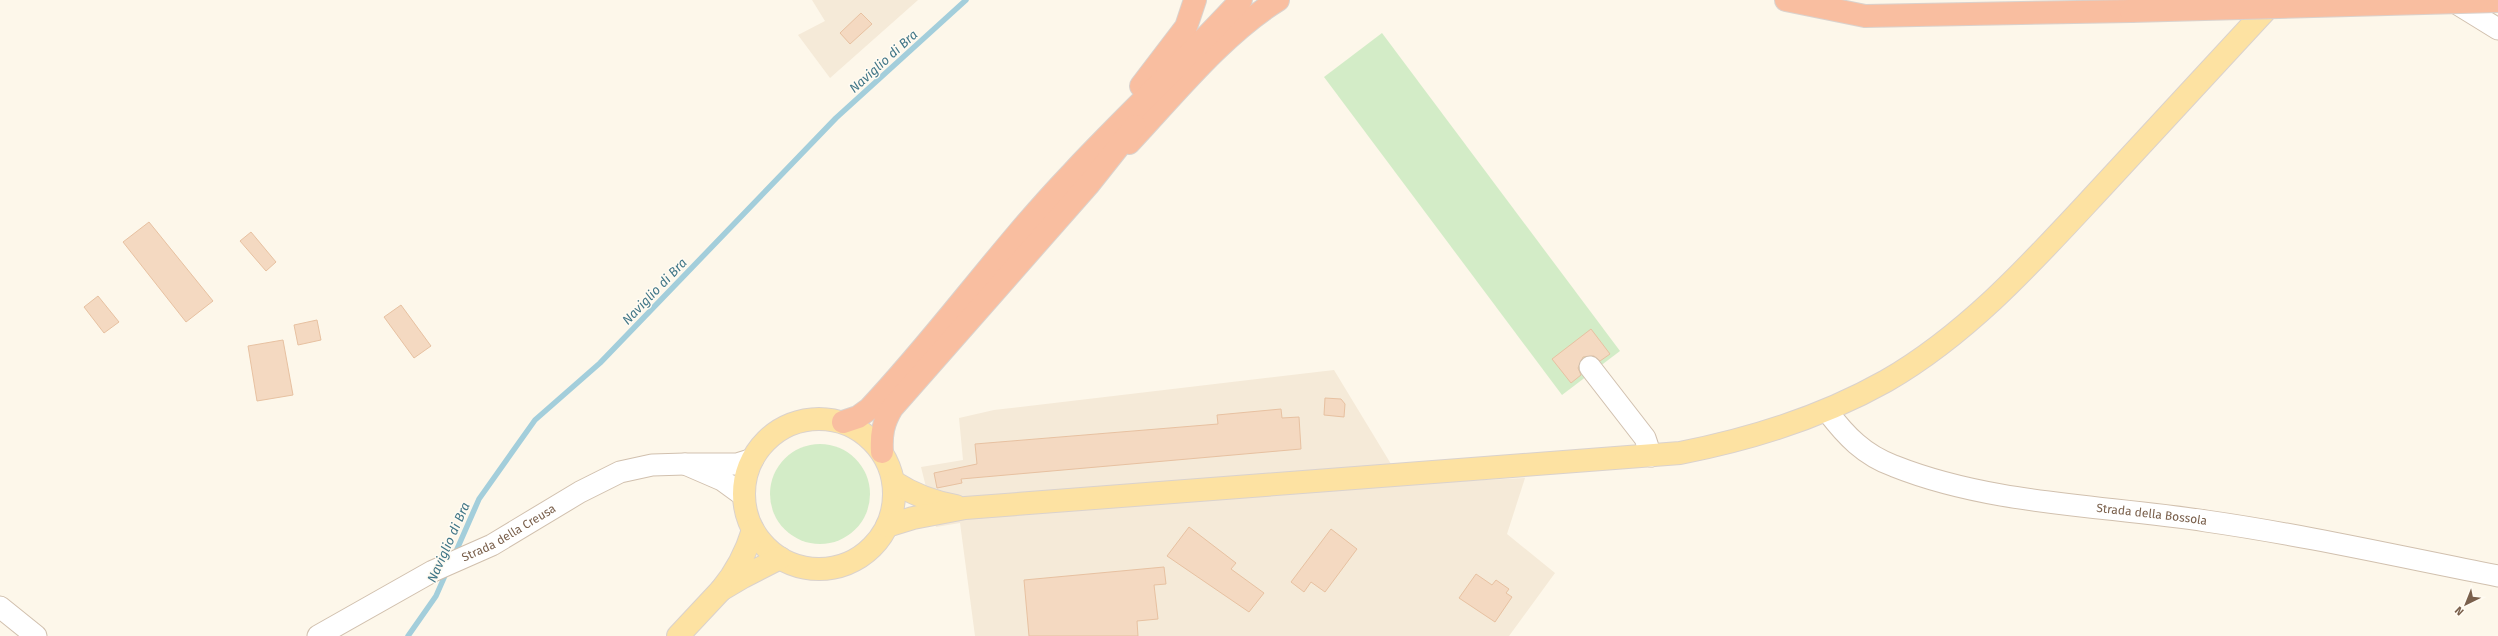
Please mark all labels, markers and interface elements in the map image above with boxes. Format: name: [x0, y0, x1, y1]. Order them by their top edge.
water label: Naviglio di Bra: [846, 27, 920, 96]
water label: Naviglio di Bra: [619, 255, 690, 328]
water label: Naviglio di Bra: [424, 500, 473, 585]
street label: Strada della Creusa: [460, 501, 558, 564]
street label: Strada della Bossola: [2096, 501, 2208, 528]
north arrow: [2446, 584, 2486, 624]
text: N: [2452, 604, 2467, 618]

